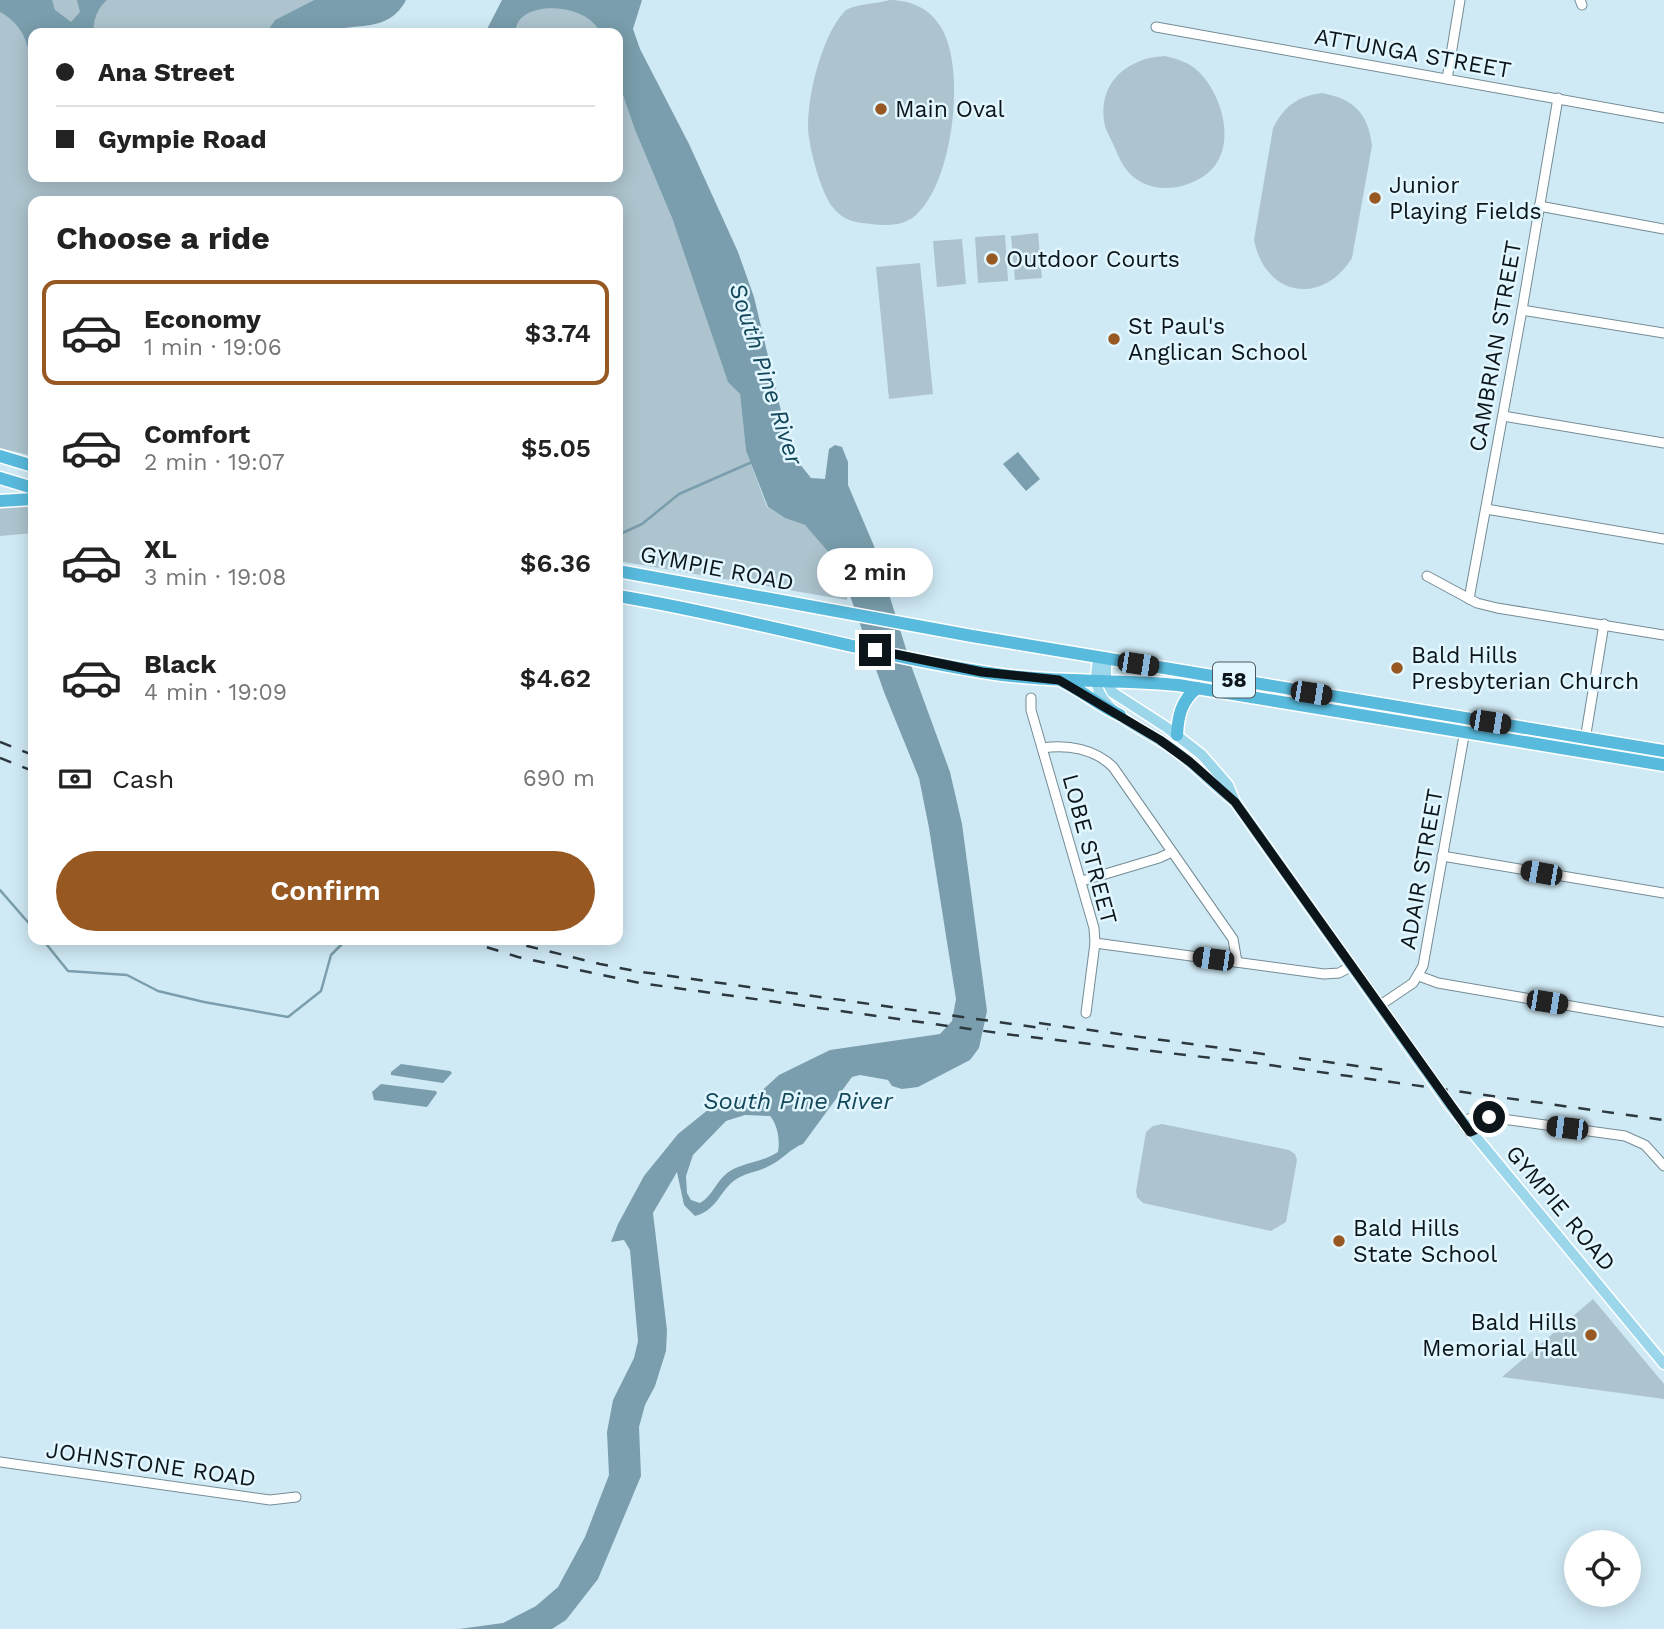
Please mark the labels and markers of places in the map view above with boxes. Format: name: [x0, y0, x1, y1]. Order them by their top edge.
place label: Main Oval: [895, 96, 1005, 123]
marker: Main Oval: [873, 101, 889, 117]
place label: Junior Playing Fields: [1389, 172, 1542, 225]
marker: Junior Playing Fields: [1367, 190, 1383, 206]
place label: Outdoor Courts: [1006, 246, 1180, 273]
marker: Outdoor Courts: [984, 251, 1000, 267]
place label: St Paul's Anglican School: [1128, 313, 1307, 366]
marker: St Paul's Anglican School: [1106, 331, 1122, 347]
place label: Bald Hills Presbyterian Church: [1411, 642, 1639, 695]
marker: Bald Hills Presbyterian Church: [1389, 660, 1405, 676]
place label: Bald Hills State School: [1353, 1215, 1497, 1268]
marker: Bald Hills State School: [1331, 1233, 1347, 1249]
place label: Bald Hills Memorial Hall: [1422, 1309, 1577, 1362]
marker: Bald Hills Memorial Hall: [1583, 1327, 1599, 1343]

